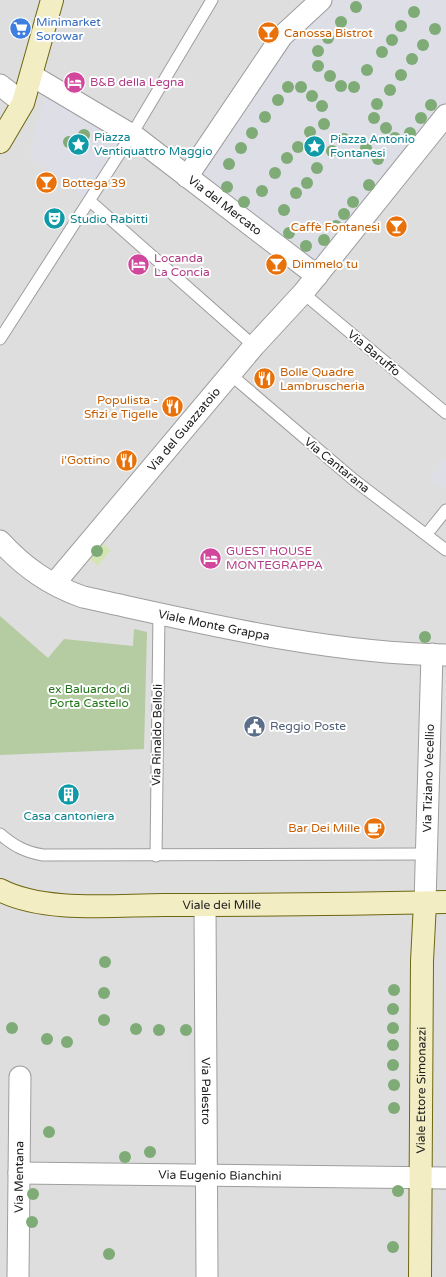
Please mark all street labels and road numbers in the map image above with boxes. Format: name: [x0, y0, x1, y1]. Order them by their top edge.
street label: Via del Mercato: [185, 173, 264, 238]
street label: Via Baruffo: [345, 327, 403, 379]
street label: Via del Guazzatoio: [145, 384, 223, 474]
street label: Via Cantarana: [301, 434, 373, 496]
street label: Viale Monte Grappa: [157, 607, 271, 643]
street label: Via Rinaldo Belloli: [149, 684, 165, 786]
street label: Via Tiziano Vecellio: [420, 724, 437, 833]
street label: Viale dei Mille: [182, 898, 261, 912]
street label: Viale Ettore Simonazzi: [414, 1027, 429, 1153]
street label: Via Palestro: [199, 1057, 213, 1125]
street label: Via Mentana: [12, 1141, 26, 1213]
street label: Via Eugenio Bianchini: [158, 1168, 282, 1183]

